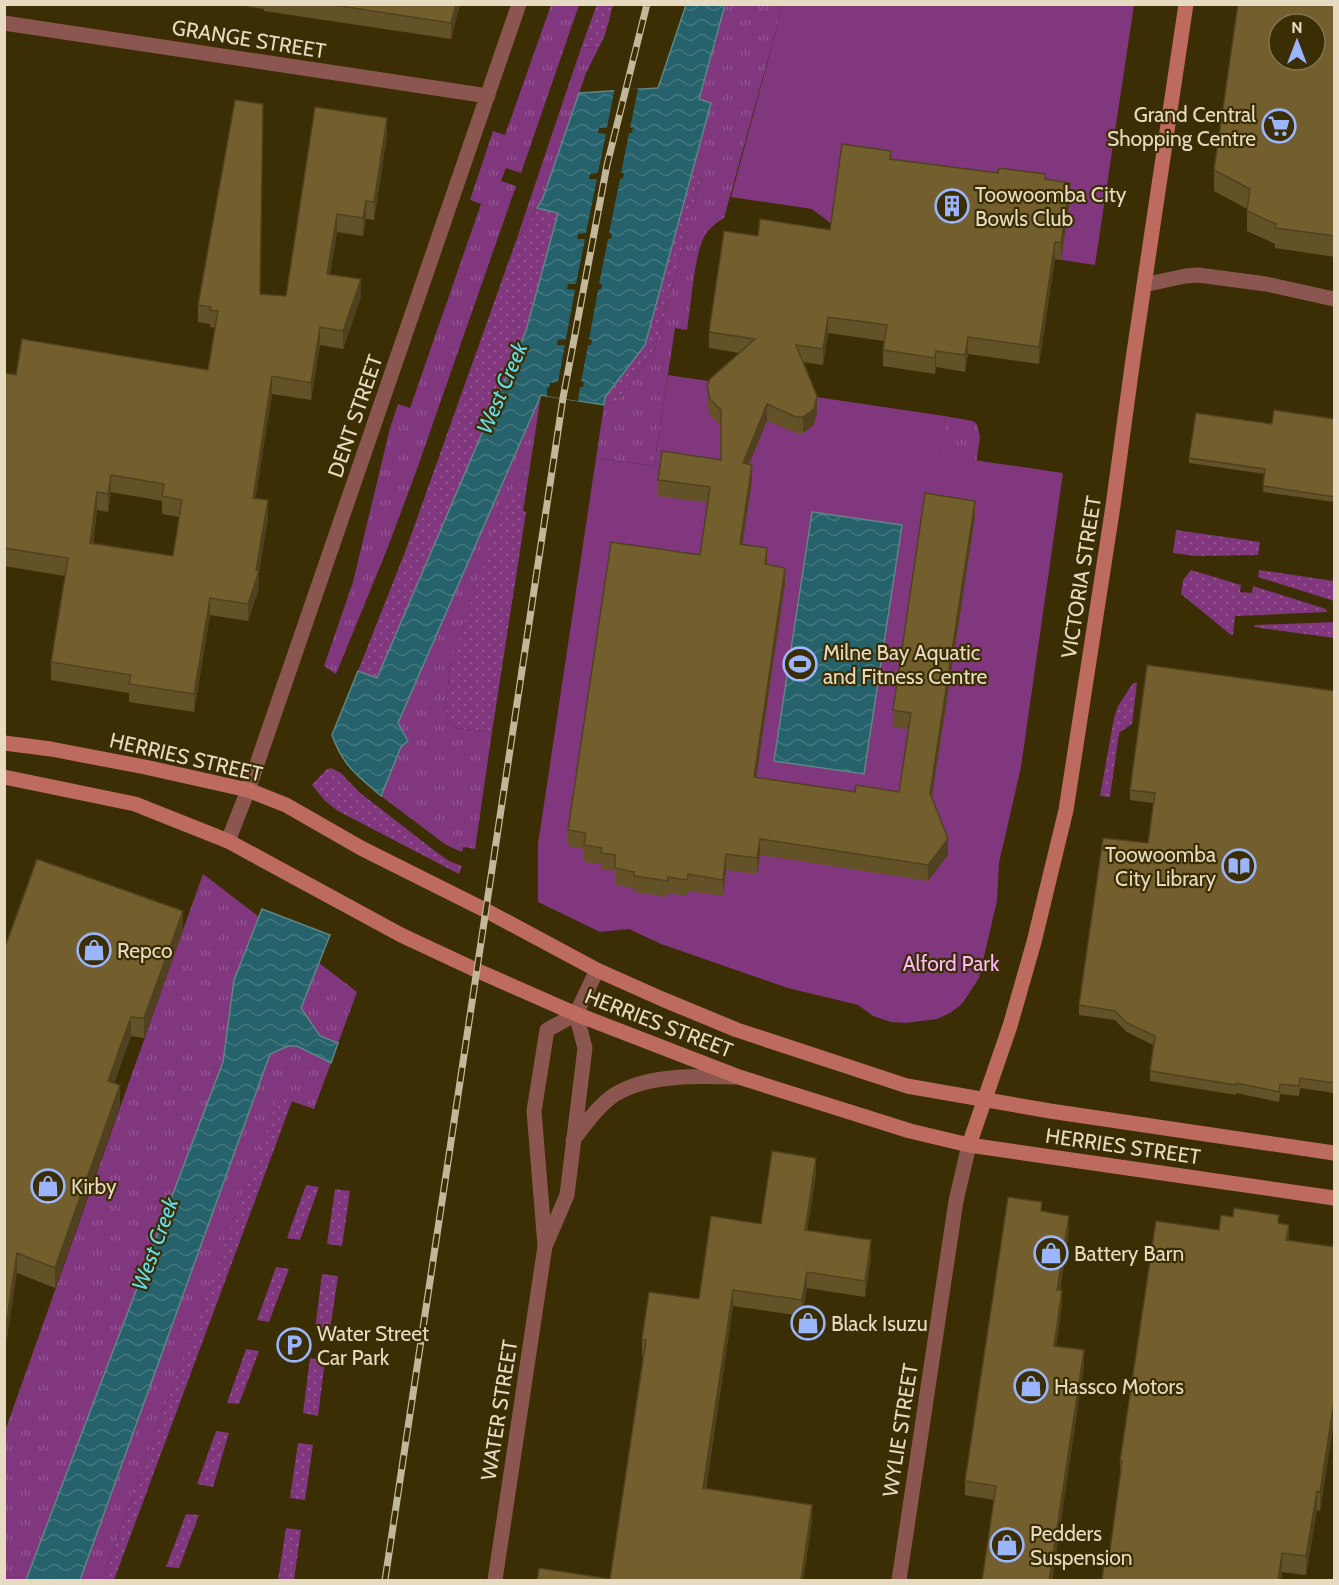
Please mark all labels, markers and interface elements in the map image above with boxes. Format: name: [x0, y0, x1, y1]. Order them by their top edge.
north arrow: [1267, 12, 1327, 72]
street label: GRANGE STREET: [170, 14, 328, 64]
text: N: [1291, 18, 1303, 37]
place label: Grand Central Shopping Centre: [1107, 102, 1256, 151]
supermarket icon: Grand Central Shopping Centre: [1261, 108, 1297, 144]
place label: Toowoomba City Bowls Club: [975, 182, 1127, 231]
building icon: Toowoomba City Bowls Club: [934, 188, 970, 224]
water label: West Creek: [471, 337, 534, 438]
street label: DENT STREET: [322, 351, 388, 481]
street label: VICTORIA STREET: [1056, 494, 1106, 660]
place label: Milne Bay Aquatic and Fitness Centre: [823, 640, 988, 689]
sports icon: Milne Bay Aquatic and Fitness Centre: [782, 646, 818, 682]
street label: HERRIES STREET: [107, 727, 265, 787]
place label: Toowoomba City Library: [1105, 842, 1216, 891]
library icon: Toowoomba City Library: [1221, 848, 1257, 884]
shop icon: Repco: [76, 932, 112, 968]
place label: Repco: [117, 938, 173, 963]
park label: Alford Park: [903, 951, 1000, 976]
street label: HERRIES STREET: [582, 983, 736, 1063]
street label: HERRIES STREET: [1044, 1123, 1202, 1169]
shop icon: Kirby: [30, 1168, 66, 1204]
place label: Kirby: [71, 1174, 117, 1199]
water label: West Creek: [126, 1193, 184, 1294]
shop icon: Battery Barn: [1033, 1235, 1069, 1271]
place label: Battery Barn: [1074, 1241, 1184, 1266]
shop icon: Black Isuzu: [790, 1305, 826, 1341]
place label: Black Isuzu: [831, 1311, 928, 1336]
place label: Water Street Car Park: [317, 1321, 429, 1370]
parking icon: Water Street Car Park: [276, 1327, 312, 1363]
street label: WATER STREET: [476, 1338, 522, 1482]
street label: WYLIE STREET: [877, 1362, 923, 1498]
shop icon: Hassco Motors: [1013, 1368, 1049, 1404]
place label: Hassco Motors: [1054, 1374, 1184, 1399]
place label: Pedders Suspension: [1030, 1521, 1132, 1570]
shop icon: Pedders Suspension: [989, 1527, 1025, 1563]

